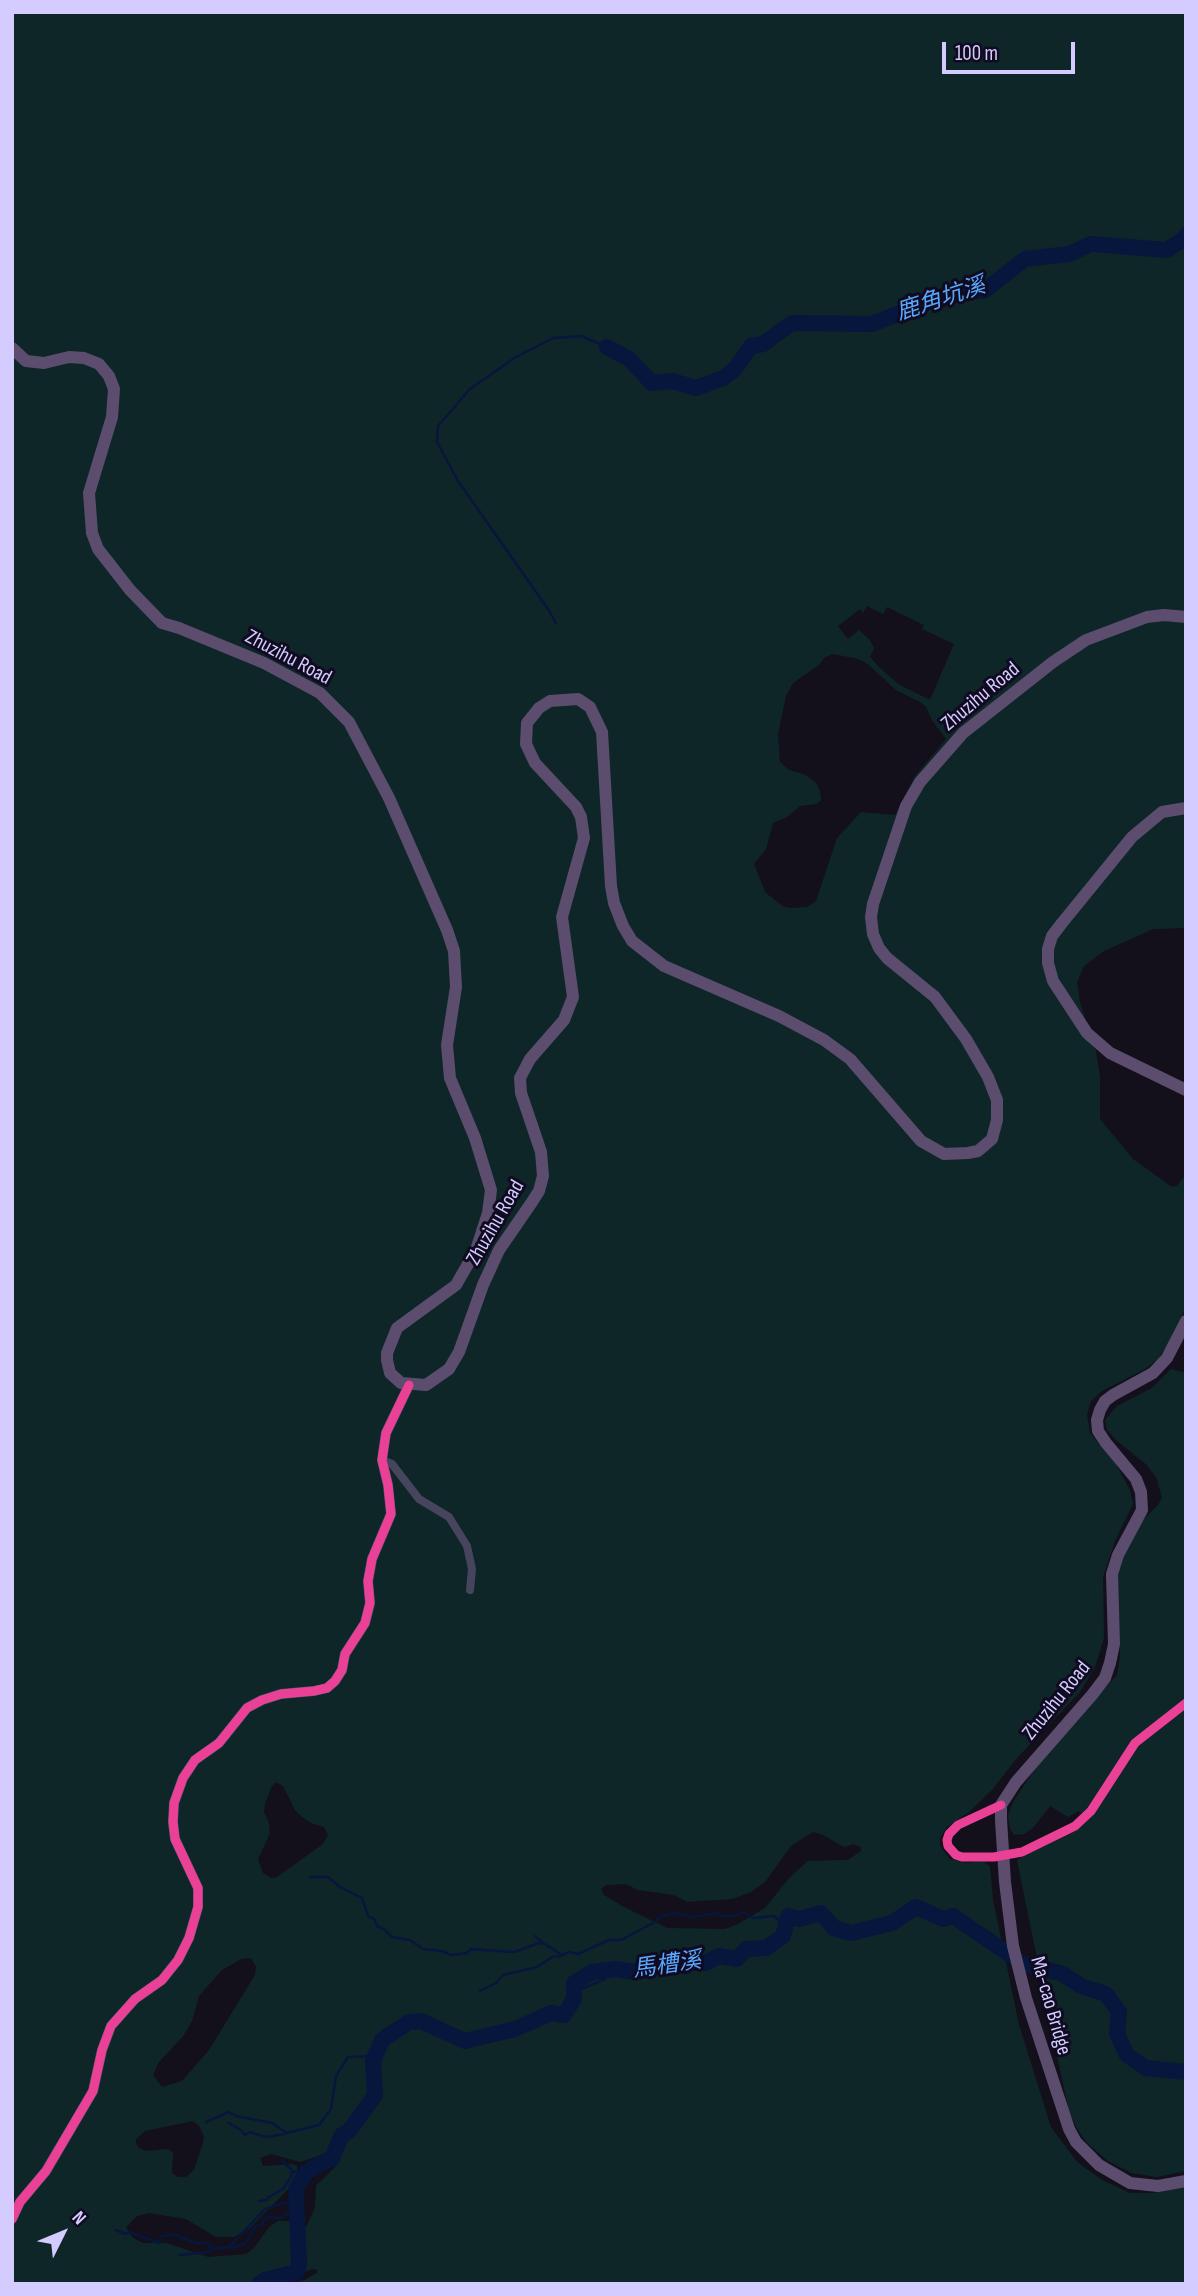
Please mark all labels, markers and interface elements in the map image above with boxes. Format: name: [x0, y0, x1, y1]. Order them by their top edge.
scale bar: [946, 28, 1079, 72]
text: 100 m: [955, 41, 998, 66]
water label: 鹿角坑溪: [893, 273, 989, 327]
street label: Zhuzihu Road: [241, 625, 335, 691]
street label: Zhuzihu Road: [937, 657, 1025, 737]
street label: Zhuzihu Road: [462, 1176, 530, 1270]
street label: Zhuzihu Road: [1018, 1657, 1096, 1745]
water label: 馬槽溪: [631, 1948, 703, 1984]
street label: Ma-cao Bridge: [1024, 1954, 1076, 2058]
north arrow: [28, 2198, 98, 2268]
text: N: [67, 2207, 91, 2230]

